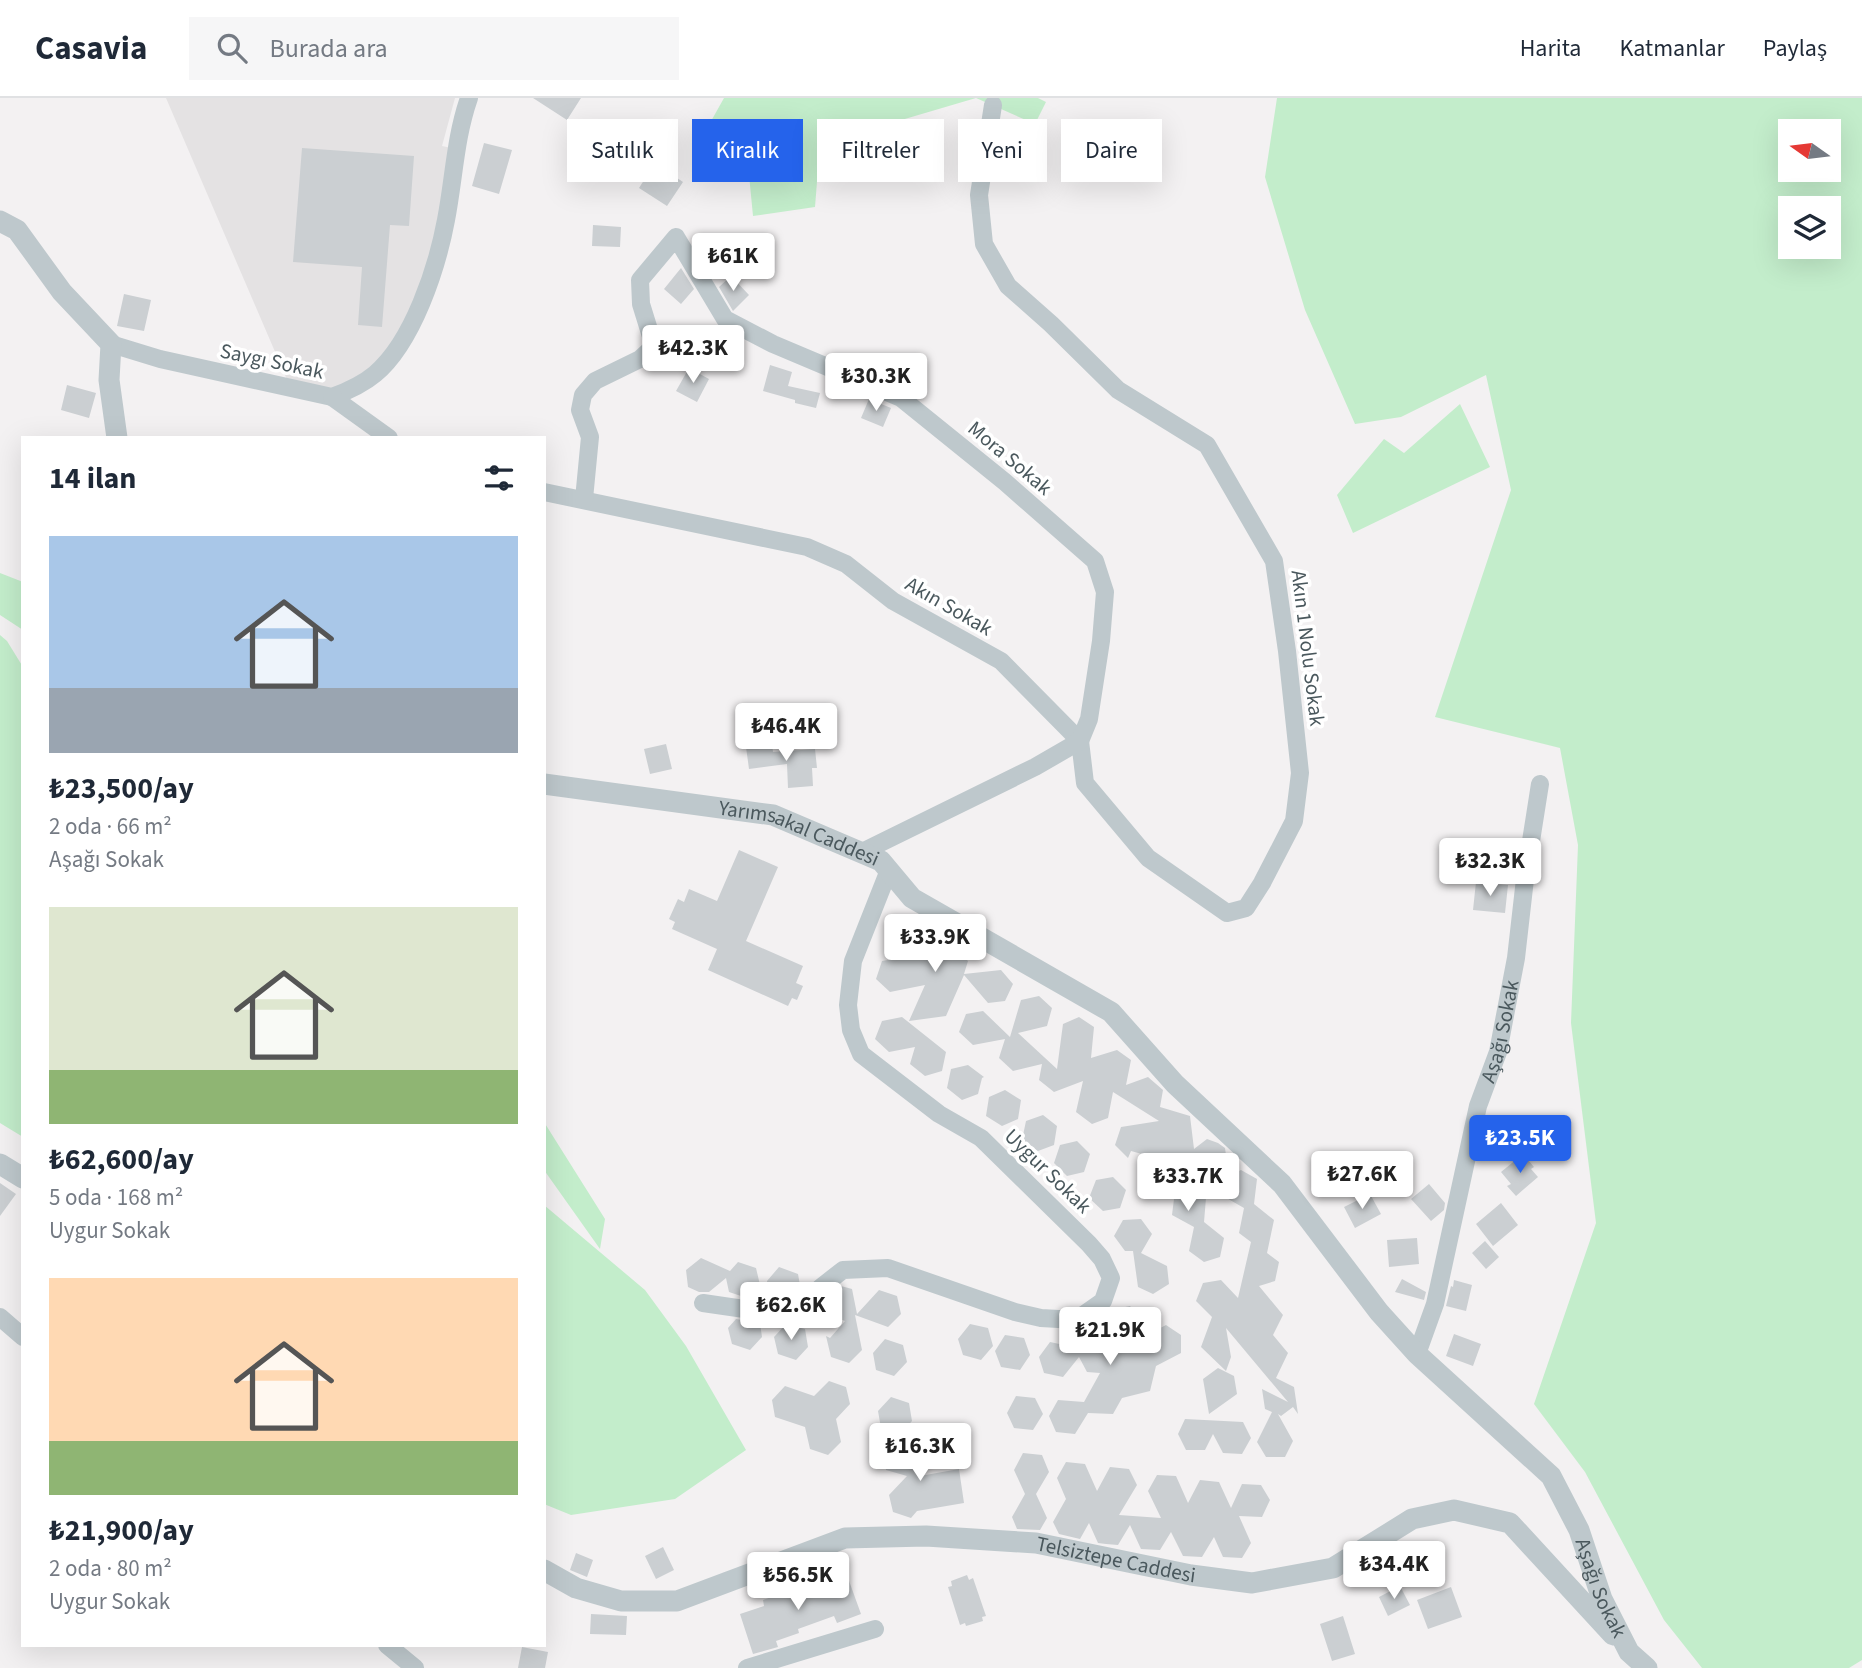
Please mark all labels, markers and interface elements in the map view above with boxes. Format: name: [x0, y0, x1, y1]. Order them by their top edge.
search box: [189, 17, 679, 80]
text: Casavia: [35, 25, 147, 72]
icon: search: [213, 29, 251, 67]
text: Burada ara: [269, 30, 388, 67]
text: Harita: [1520, 31, 1581, 66]
text: Katmanlar: [1619, 31, 1725, 66]
text: Paylaş: [1763, 31, 1827, 66]
chip: Satılık: [567, 119, 678, 182]
chip: Kiralık: [692, 119, 803, 182]
chip: Filtreler: [817, 119, 944, 182]
chip: Yeni: [958, 119, 1047, 182]
chip: Daire: [1061, 119, 1162, 182]
north arrow: [1778, 119, 1841, 182]
map controls: [1778, 119, 1841, 259]
button: layers: [1778, 196, 1841, 259]
pin: ₺61K: [692, 234, 774, 293]
text: ₺61K: [708, 239, 758, 272]
pin: ₺42.3K: [636, 326, 750, 385]
text: ₺42.3K: [658, 331, 728, 364]
street label: Saygı Sokak: [217, 335, 327, 387]
pin: ₺30.3K: [819, 354, 933, 413]
text: ₺30.3K: [841, 359, 911, 392]
street label: Mora Sokak: [961, 414, 1059, 503]
text: 14 ilan: [49, 457, 137, 500]
icon: filters: [480, 459, 518, 497]
street label: Akın 1 Nolu Sokak: [1284, 568, 1333, 728]
street label: Akın Sokak: [900, 569, 999, 643]
icon: home: [221, 581, 347, 707]
pin: ₺46.4K: [729, 704, 843, 763]
text: ₺46.4K: [751, 709, 821, 742]
text: ₺23,500/ay: [49, 767, 194, 810]
street label: Yarımsakal Caddesi: [716, 793, 884, 874]
text: 2 oda · 66 m²: [49, 810, 172, 843]
pin: ₺32.3K: [1433, 838, 1547, 898]
text: Aşağı Sokak: [49, 843, 164, 876]
text: ₺32.3K: [1455, 844, 1525, 877]
pin: ₺33.9K: [878, 914, 992, 974]
text: ₺33.9K: [900, 920, 970, 953]
icon: home: [221, 952, 347, 1078]
street label: Aşağı Sokak: [1473, 977, 1527, 1087]
pin: ₺23.5K: [1463, 1116, 1577, 1175]
text: ₺23.5K: [1485, 1121, 1555, 1154]
street label: Uygur Sokak: [998, 1122, 1099, 1221]
text: ₺62,600/ay: [49, 1138, 194, 1181]
pin: ₺27.6K: [1305, 1152, 1419, 1211]
pin: ₺33.7K: [1131, 1154, 1245, 1213]
text: ₺27.6K: [1327, 1157, 1397, 1190]
text: ₺33.7K: [1153, 1159, 1223, 1192]
text: 5 oda · 168 m²: [49, 1181, 183, 1214]
text: Uygur Sokak: [49, 1214, 170, 1247]
pin: ₺62.6K: [734, 1282, 848, 1342]
text: ₺62.6K: [756, 1288, 826, 1321]
pin: ₺21.9K: [1053, 1308, 1167, 1367]
text: ₺21.9K: [1075, 1313, 1145, 1346]
icon: home: [221, 1323, 347, 1449]
pin: ₺16.3K: [863, 1424, 977, 1483]
text: ₺16.3K: [885, 1429, 955, 1462]
text: ₺21,900/ay: [49, 1509, 194, 1552]
street label: Telsiztepe Caddesi: [1034, 1528, 1198, 1590]
street label: Aşağı Sokak: [1568, 1534, 1635, 1643]
pin: ₺34.4K: [1337, 1542, 1451, 1601]
text: ₺34.4K: [1359, 1547, 1429, 1580]
text: 2 oda · 80 m²: [49, 1552, 172, 1585]
pin: ₺56.5K: [741, 1552, 855, 1612]
text: ₺56.5K: [763, 1558, 833, 1591]
text: Uygur Sokak: [49, 1585, 170, 1618]

